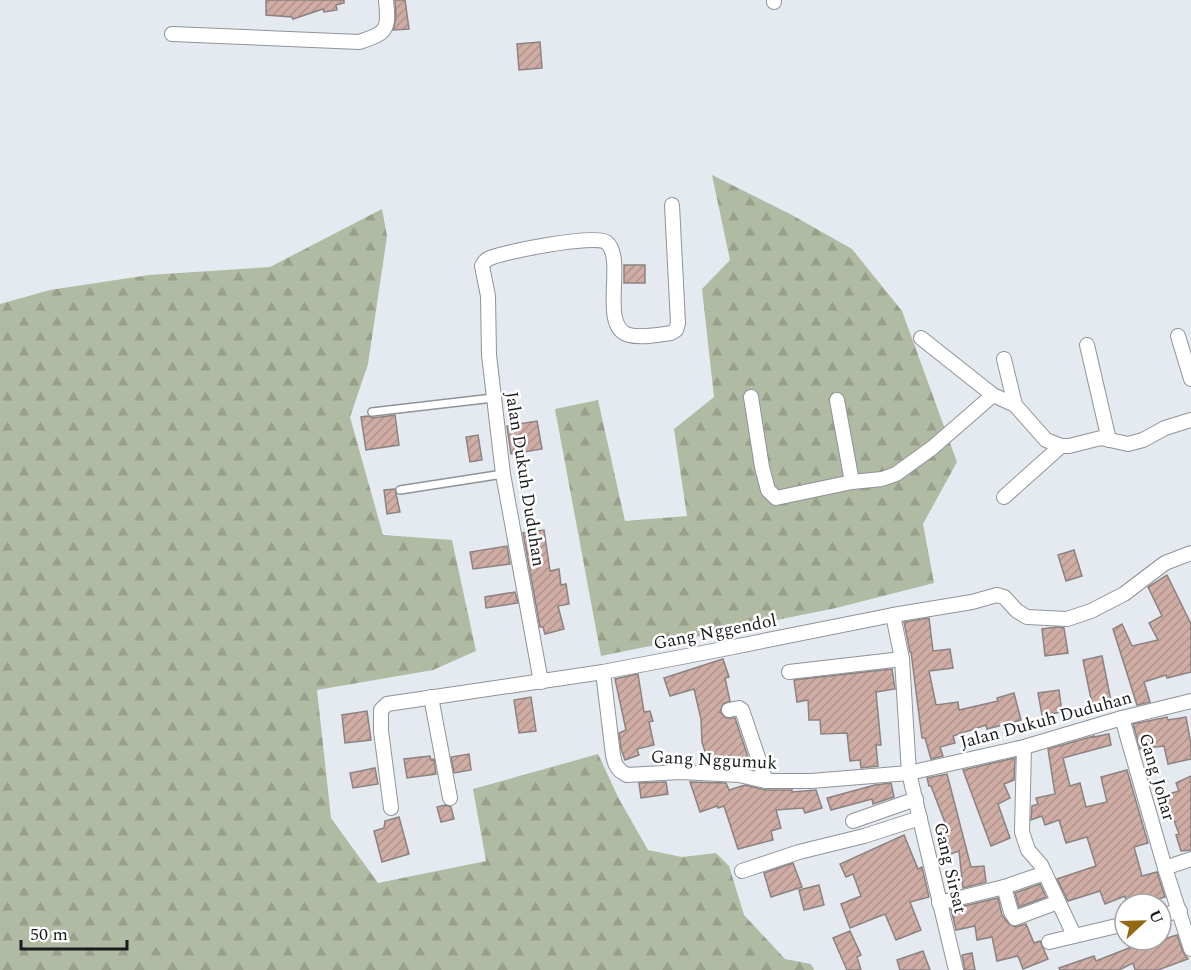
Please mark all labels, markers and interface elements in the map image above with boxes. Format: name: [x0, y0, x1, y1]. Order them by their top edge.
street label: Jalan Dukuh Duduhan: [498, 389, 552, 569]
street label: Gang Nggendol: [651, 607, 779, 657]
street label: Jalan Dukuh Duduhan: [957, 684, 1135, 756]
street label: Gang Johar: [1132, 730, 1182, 824]
street label: Gang Nggumuk: [650, 743, 778, 777]
street label: Gang Sirsat: [926, 820, 974, 916]
north arrow: [1113, 892, 1173, 952]
text: U: [1142, 906, 1170, 927]
scale bar: [21, 913, 128, 951]
text: 50 m: [30, 921, 68, 948]

